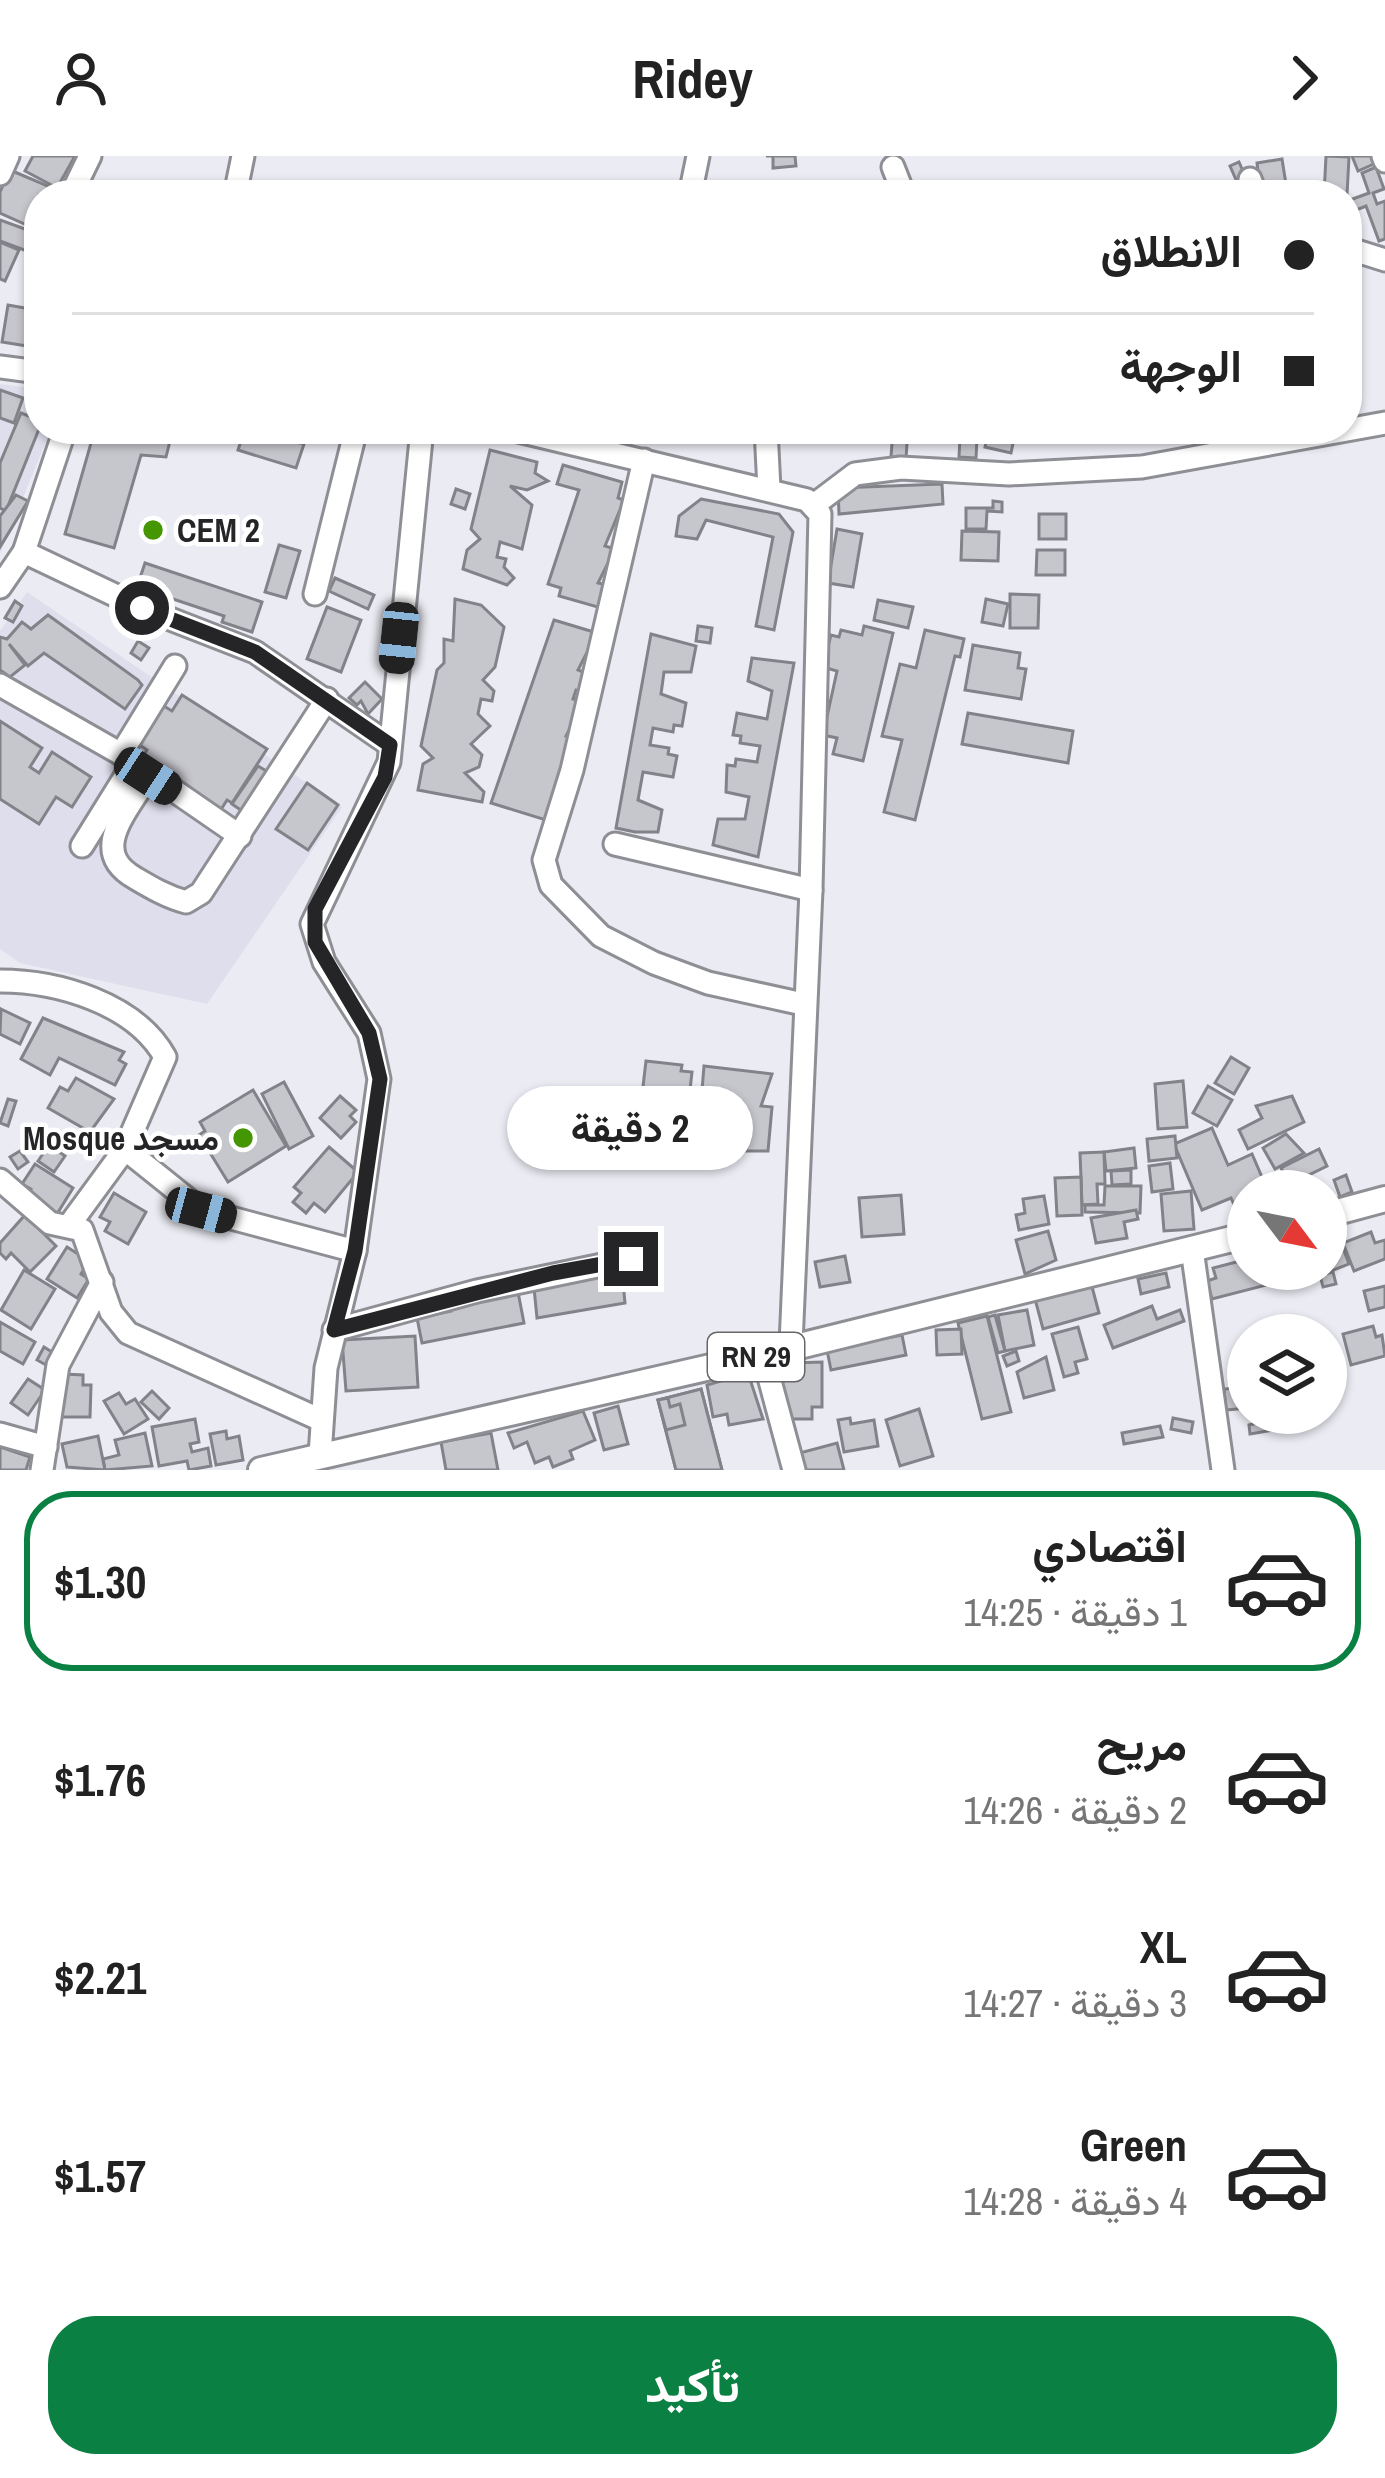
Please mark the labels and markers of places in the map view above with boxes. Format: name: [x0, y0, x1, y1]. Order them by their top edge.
place label: CEM 2: [177, 508, 260, 552]
marker: CEM 2: [140, 517, 166, 543]
place label: Mosque مسجد: [23, 1116, 219, 1160]
marker: Mosque مسجد: [230, 1125, 256, 1151]

